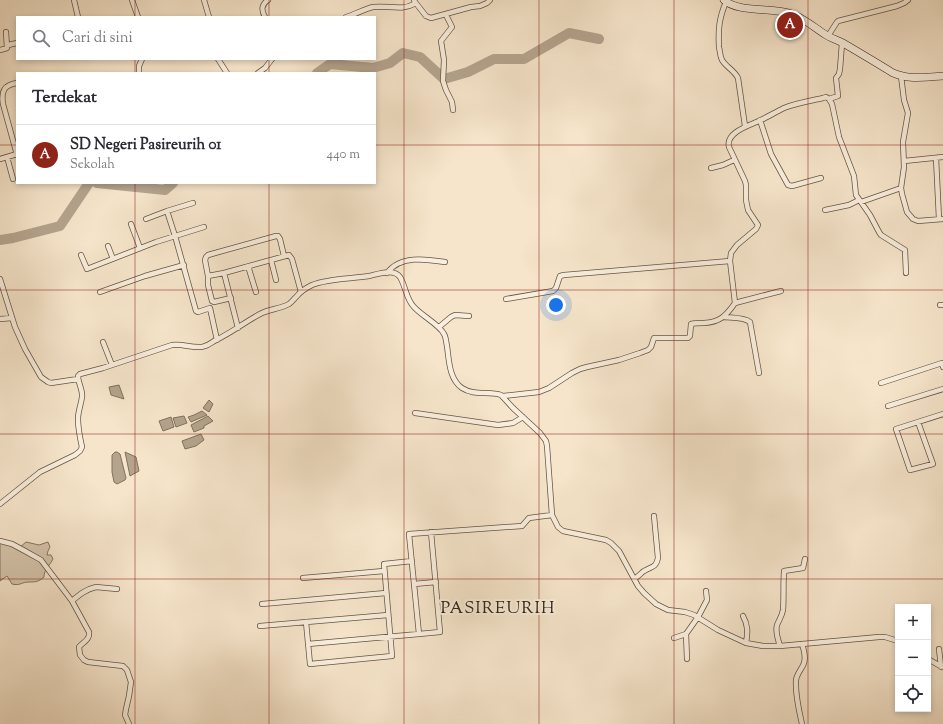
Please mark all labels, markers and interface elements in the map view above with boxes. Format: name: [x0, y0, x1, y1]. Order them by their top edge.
pin: A: [777, 10, 803, 40]
search box: [16, 16, 376, 60]
icon: search: [30, 27, 52, 49]
text: Cari di sini: [62, 28, 133, 49]
text: Terdekat: [32, 86, 97, 110]
text: SD Negeri Pasireurih 01: [70, 135, 221, 156]
text: A: [40, 146, 50, 164]
text: 440 m: [327, 146, 360, 164]
text: Sekolah: [70, 156, 115, 174]
your location: [546, 295, 566, 315]
district label: PASIREURIH: [441, 597, 555, 621]
map controls: [895, 604, 931, 712]
button: +: [895, 604, 931, 640]
button: −: [895, 640, 931, 676]
button: locate: [895, 676, 931, 712]

